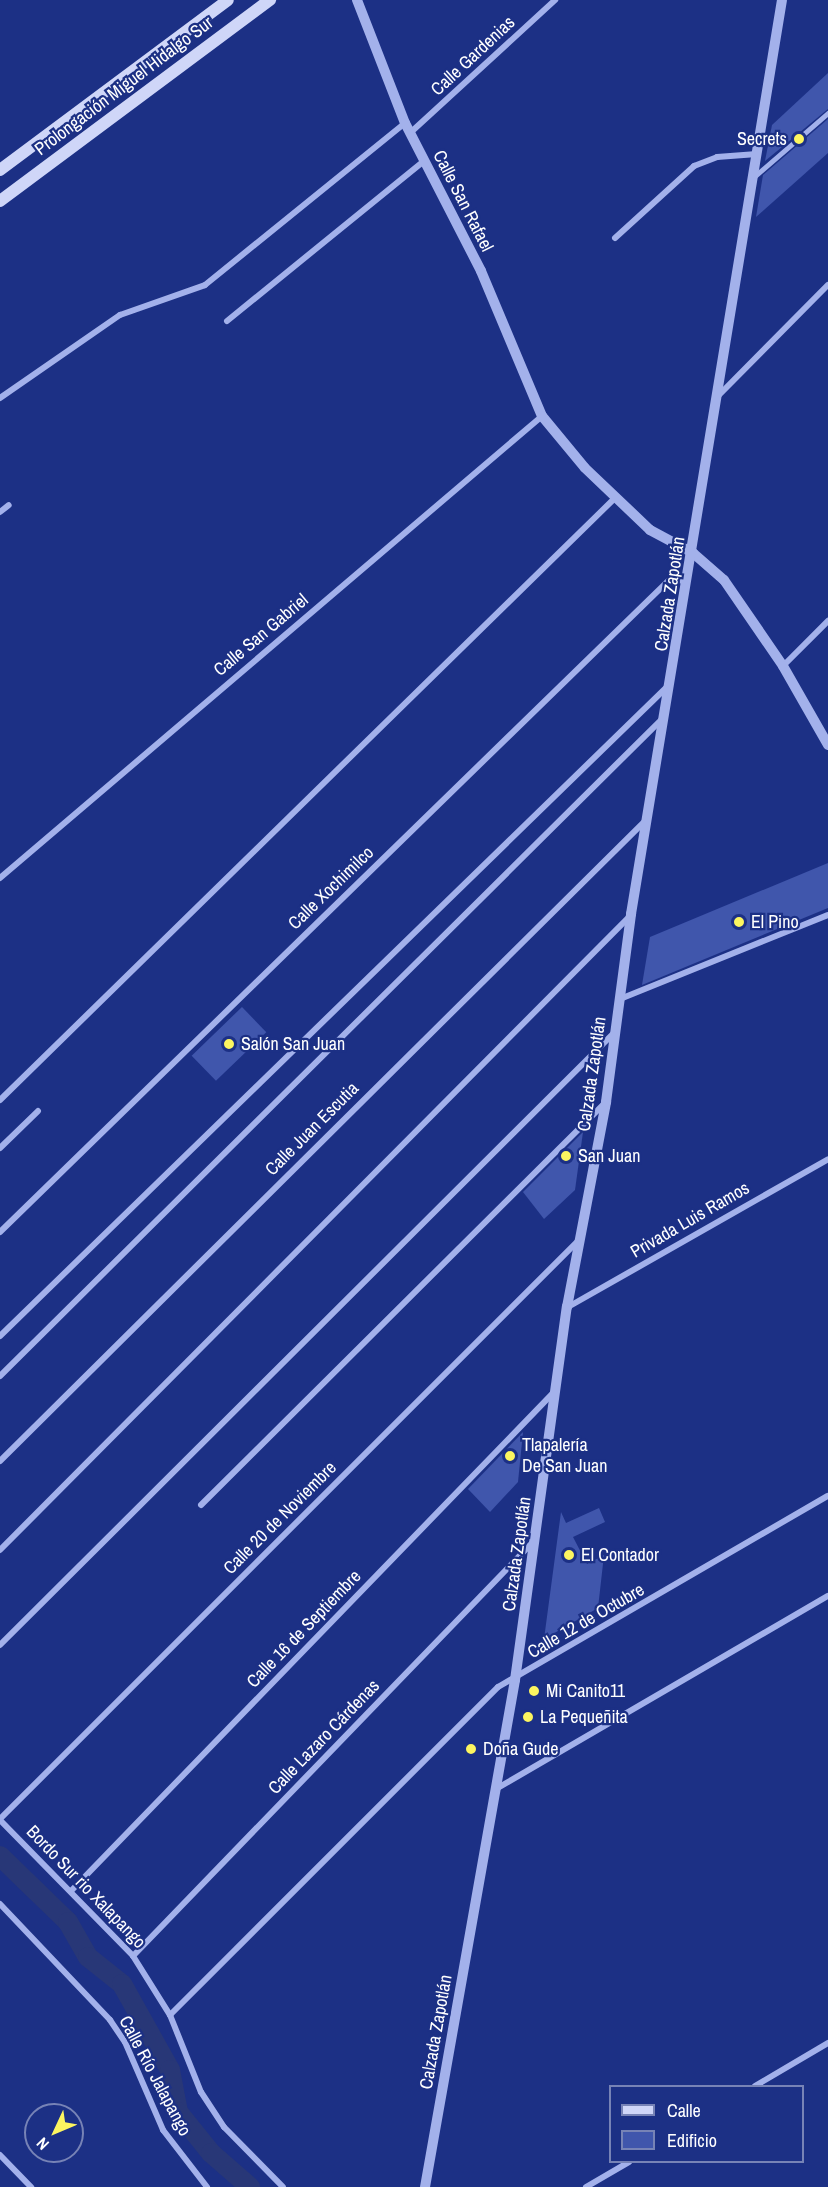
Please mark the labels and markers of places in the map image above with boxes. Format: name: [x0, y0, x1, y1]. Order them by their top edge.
place label: Secrets: [737, 128, 787, 150]
marker: Secrets: [792, 132, 806, 146]
place label: El Pino: [751, 911, 799, 933]
marker: El Pino: [732, 915, 746, 929]
place label: Salón San Juan: [241, 1033, 345, 1055]
marker: Salón San Juan: [222, 1037, 236, 1051]
place label: San Juan: [578, 1145, 640, 1167]
marker: San Juan: [559, 1149, 573, 1163]
place label: Tlapalería De San Juan: [522, 1435, 607, 1478]
marker: Tlapalería De San Juan: [503, 1449, 517, 1463]
place label: El Contador: [581, 1544, 659, 1566]
marker: El Contador: [562, 1548, 576, 1562]
place label: Mi Canito11: [546, 1680, 625, 1702]
marker: Mi Canito11: [527, 1684, 541, 1698]
place label: La Pequeñita: [540, 1706, 628, 1728]
marker: La Pequeñita: [521, 1710, 535, 1724]
place label: Doña Gude: [483, 1738, 558, 1760]
marker: Doña Gude: [464, 1742, 478, 1756]

